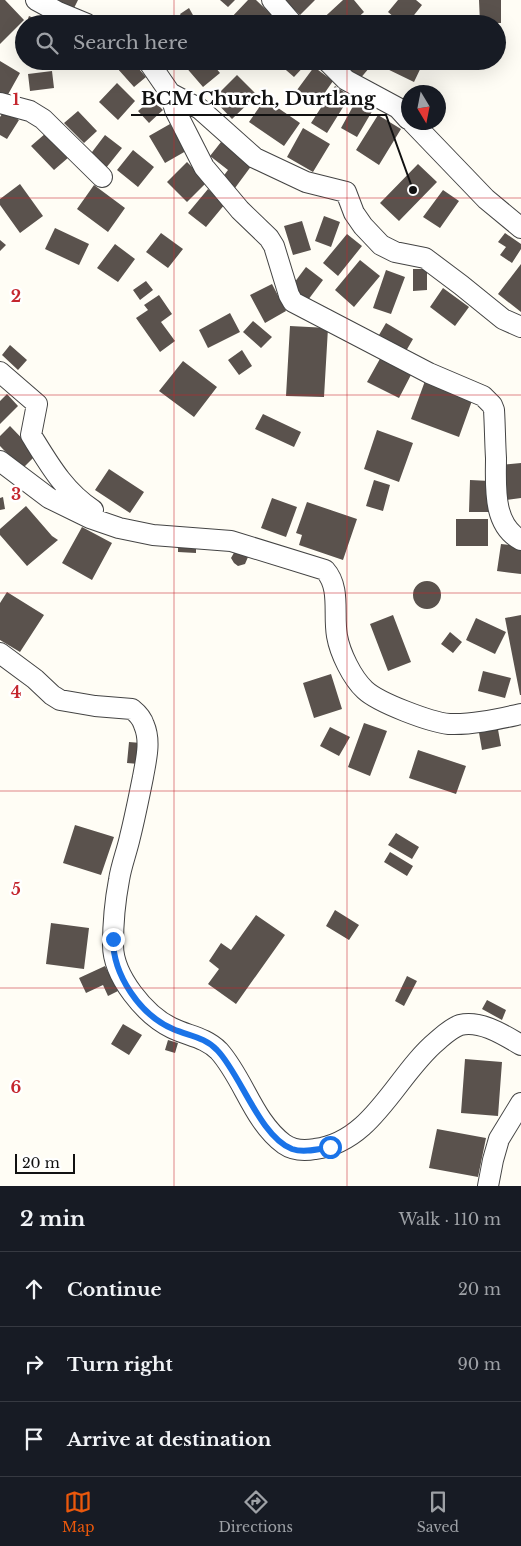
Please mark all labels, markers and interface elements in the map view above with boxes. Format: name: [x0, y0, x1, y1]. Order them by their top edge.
search box: [15, 15, 506, 70]
icon: search: [33, 29, 61, 57]
text: Search here: [73, 31, 188, 54]
callout: BCM Church, Durtlang: [131, 81, 386, 115]
north arrow: [401, 85, 446, 130]
text: BCM Church, Durtlang: [141, 87, 377, 110]
text: 1: [13, 89, 20, 109]
text: 2: [11, 286, 21, 306]
text: 3: [11, 484, 21, 504]
text: 4: [11, 682, 21, 702]
text: 5: [11, 879, 21, 899]
route end: [102, 928, 125, 951]
text: 6: [11, 1077, 22, 1097]
route start: [319, 1136, 342, 1159]
scale bar: [15, 1151, 75, 1174]
text: 20 m: [22, 1154, 60, 1172]
text: 2 min: [20, 1206, 85, 1232]
text: Walk · 110 m: [399, 1209, 501, 1229]
icon: ahead: [20, 1275, 48, 1303]
text: Continue: [67, 1278, 162, 1301]
text: 20 m: [458, 1279, 501, 1299]
icon: right: [20, 1350, 48, 1378]
text: Turn right: [67, 1353, 173, 1376]
text: 90 m: [458, 1354, 501, 1374]
icon: arrive: [20, 1425, 48, 1453]
text: Arrive at destination: [67, 1428, 271, 1451]
tab: Map: [62, 1488, 95, 1536]
tab: Directions: [218, 1488, 293, 1536]
tab: Saved: [417, 1488, 459, 1536]

